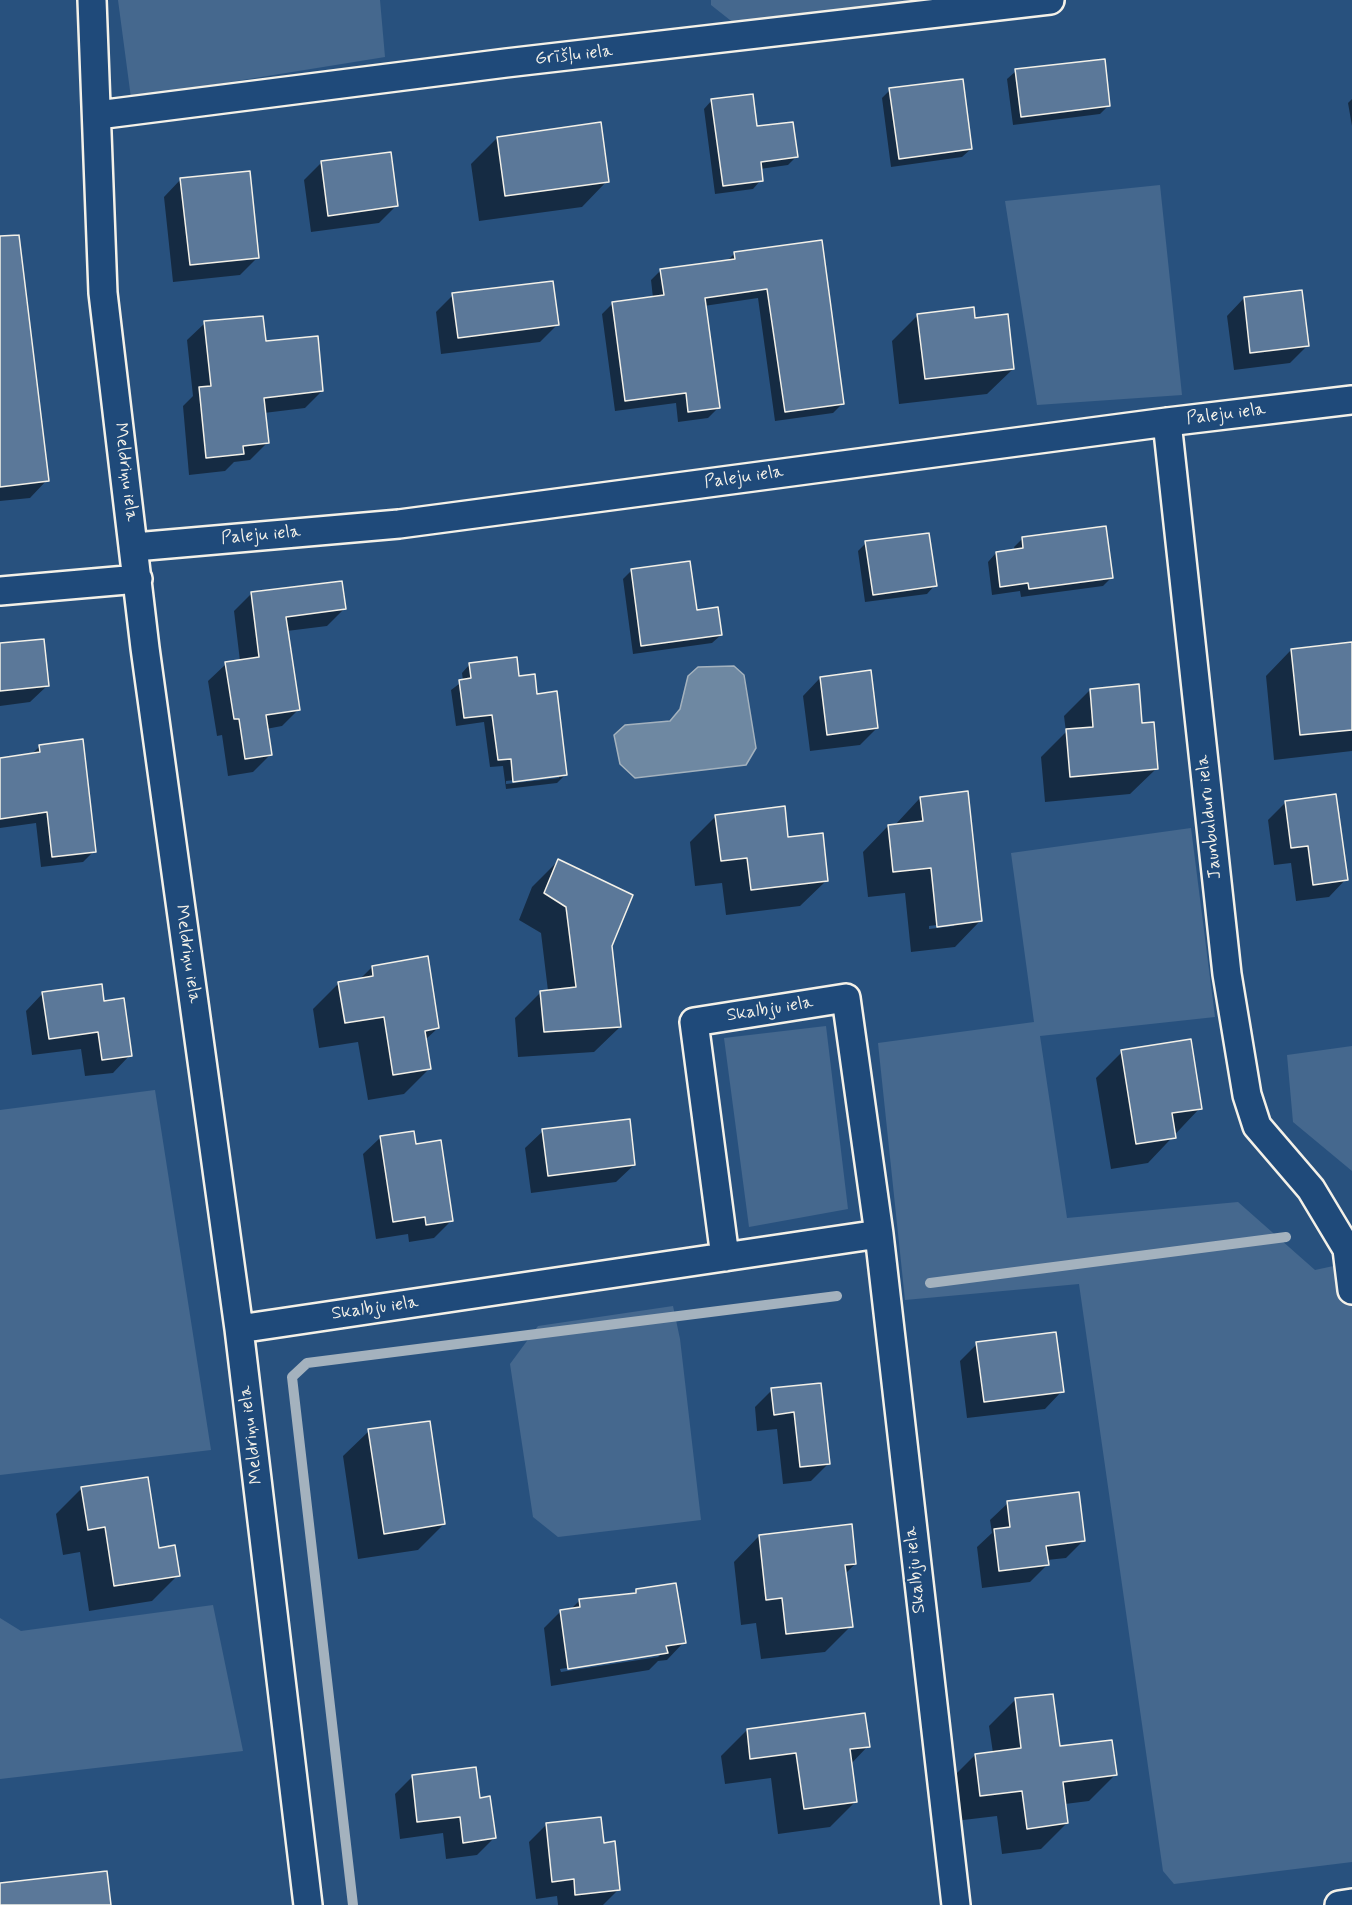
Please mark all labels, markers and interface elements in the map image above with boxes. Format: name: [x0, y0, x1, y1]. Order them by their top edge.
street label: Grīšļu iela: [534, 41, 614, 71]
street label: Paleju iela: [1185, 399, 1267, 431]
street label: Meldriņu iela: [108, 421, 142, 523]
street label: Paleju iela: [703, 462, 785, 494]
street label: Paleju iela: [220, 522, 302, 550]
street label: Jaunbulduru iela: [1193, 754, 1227, 880]
street label: Meldriņu iela: [169, 903, 205, 1005]
street label: Skalbju iela: [725, 992, 815, 1028]
street label: Skalbju iela: [330, 1292, 420, 1326]
street label: Meldriņu iela: [235, 1384, 269, 1486]
street label: Skalbju iela: [901, 1525, 931, 1615]

